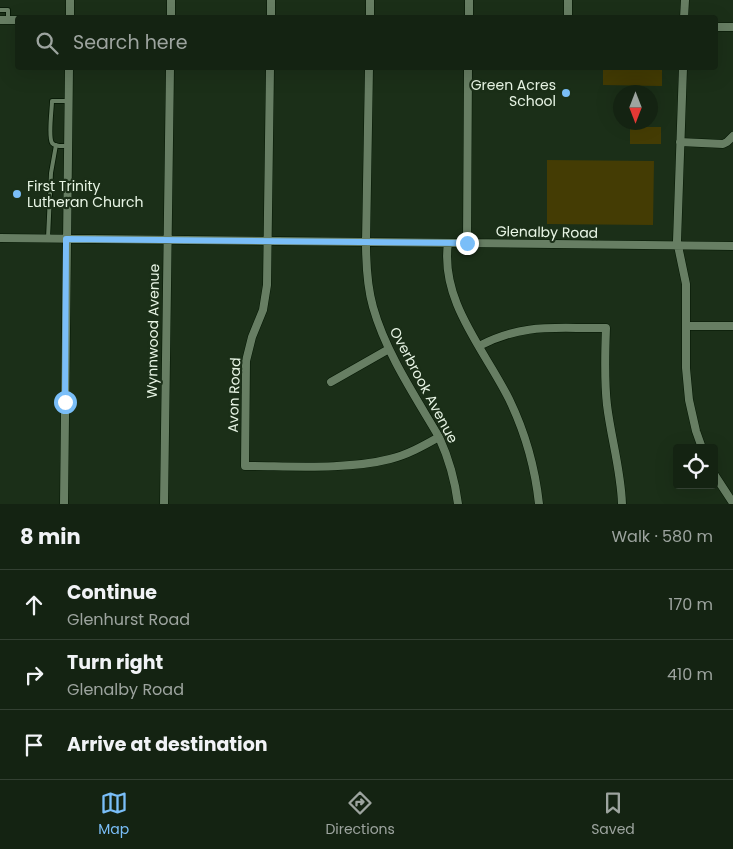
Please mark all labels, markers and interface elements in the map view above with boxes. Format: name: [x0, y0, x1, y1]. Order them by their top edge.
search box: [15, 15, 718, 70]
icon: search: [33, 29, 61, 57]
text: Search here: [73, 29, 187, 56]
place label: Green Acres School: [471, 75, 556, 111]
north arrow: [613, 85, 658, 130]
marker: Green Acres School: [560, 87, 572, 99]
place label: First Trinity Lutheran Church: [27, 176, 144, 212]
marker: First Trinity Lutheran Church: [11, 188, 23, 200]
street label: Glenalby Road: [496, 221, 598, 243]
route end: [456, 232, 479, 255]
street label: Wynnwood Avenue: [142, 263, 164, 398]
street label: Overbrook Avenue: [385, 323, 463, 447]
street label: Avon Road: [223, 357, 245, 433]
route start: [54, 391, 77, 414]
map controls: [673, 444, 718, 489]
button: locate: [673, 444, 718, 489]
text: 8 min: [20, 522, 81, 551]
text: Walk · 580 m: [612, 525, 713, 548]
text: Continue: [67, 579, 157, 606]
icon: ahead: [20, 591, 48, 619]
text: 170 m: [668, 593, 713, 616]
text: Glenhurst Road: [67, 608, 190, 631]
text: Turn right: [67, 649, 163, 676]
icon: right: [20, 661, 48, 689]
text: 410 m: [667, 663, 713, 686]
text: Glenalby Road: [67, 678, 184, 701]
icon: arrive: [20, 731, 48, 759]
text: Arrive at destination: [67, 731, 268, 758]
tab: Map: [98, 789, 129, 840]
tab: Directions: [325, 789, 395, 840]
tab: Saved: [591, 789, 635, 840]

